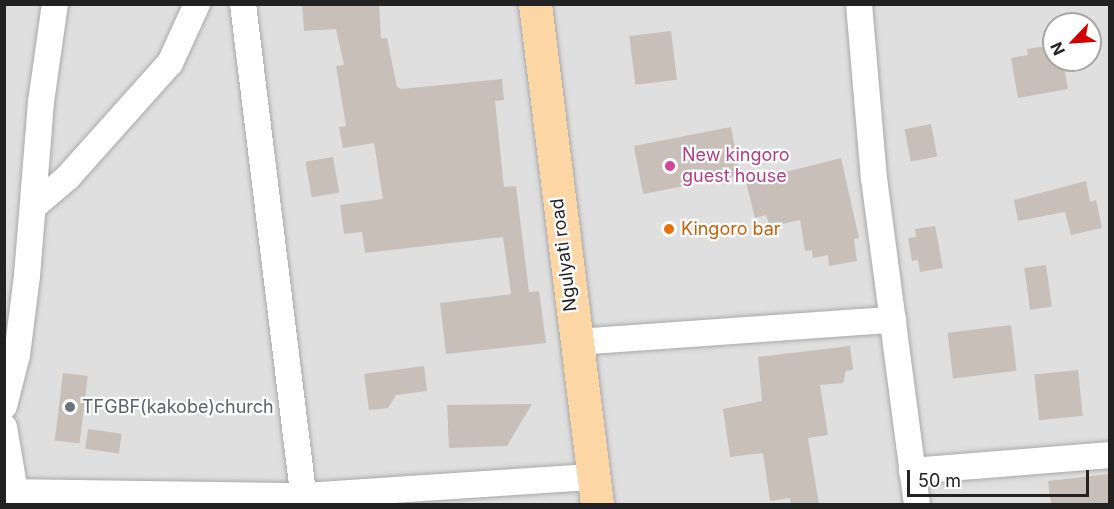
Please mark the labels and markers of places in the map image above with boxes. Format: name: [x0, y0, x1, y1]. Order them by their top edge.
place label: New kingoro guest house: [682, 145, 789, 188]
marker: New kingoro guest house: [663, 159, 677, 173]
place label: Kingoro bar: [681, 218, 781, 240]
marker: Kingoro bar: [662, 222, 676, 236]
place label: TFGBF(kakobe)church: [82, 396, 274, 418]
marker: TFGBF(kakobe)church: [63, 400, 77, 414]

